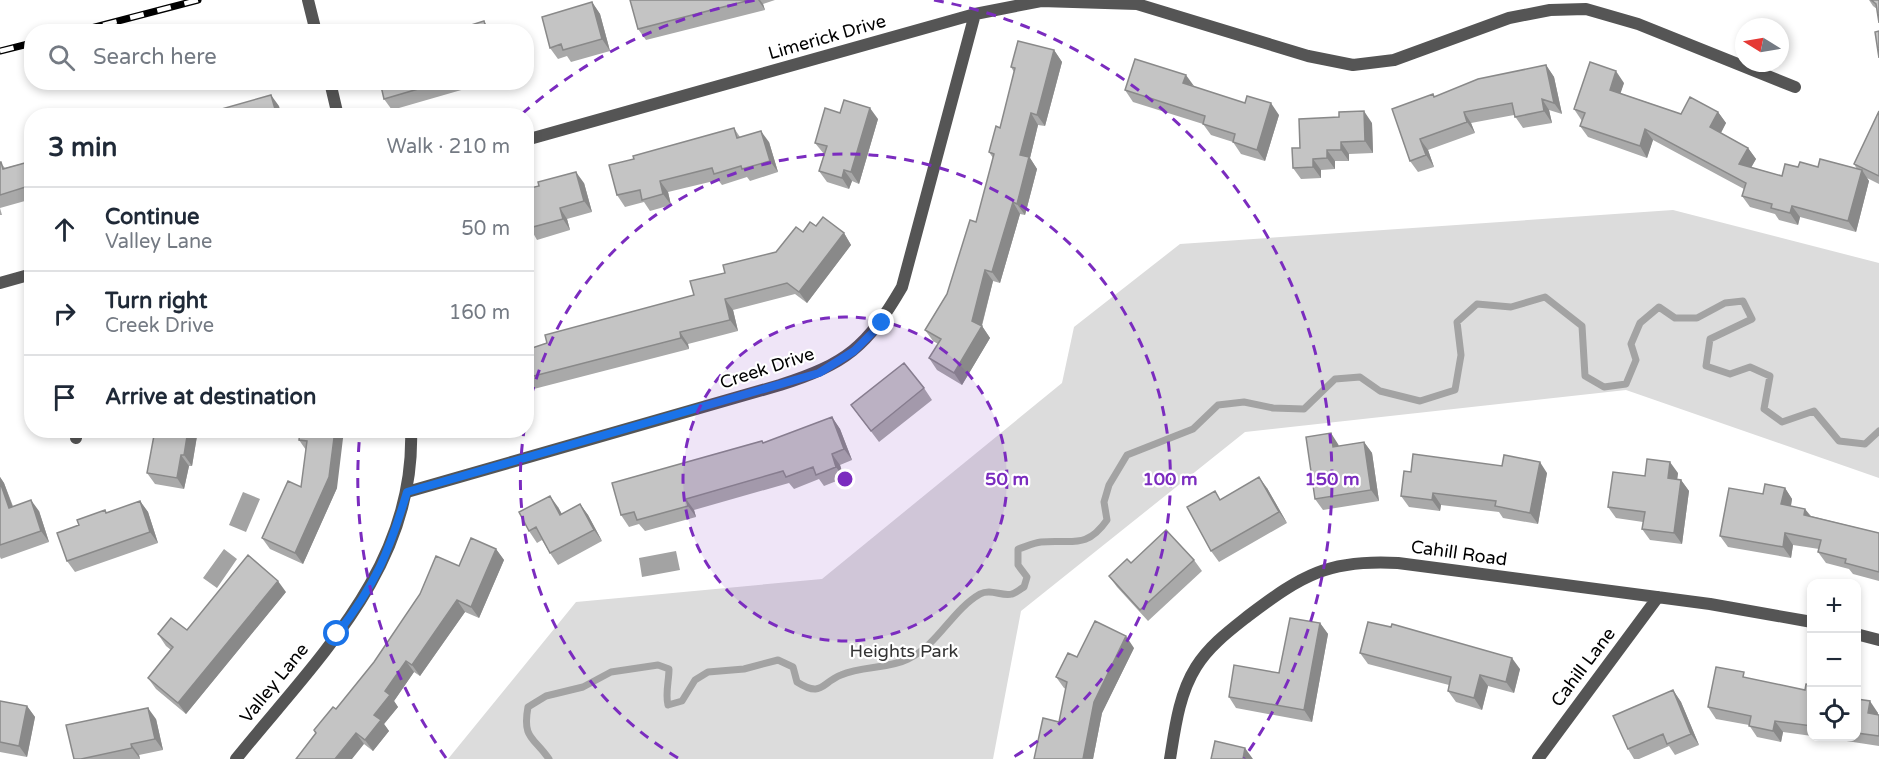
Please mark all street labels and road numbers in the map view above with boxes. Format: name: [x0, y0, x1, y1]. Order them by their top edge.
street label: Limerick Drive: [766, 10, 888, 64]
street label: Creek Drive: [717, 342, 817, 394]
street label: Cahill Road: [1409, 535, 1509, 571]
street label: Cahill Lane: [1546, 623, 1620, 711]
street label: Valley Lane: [235, 639, 313, 727]

